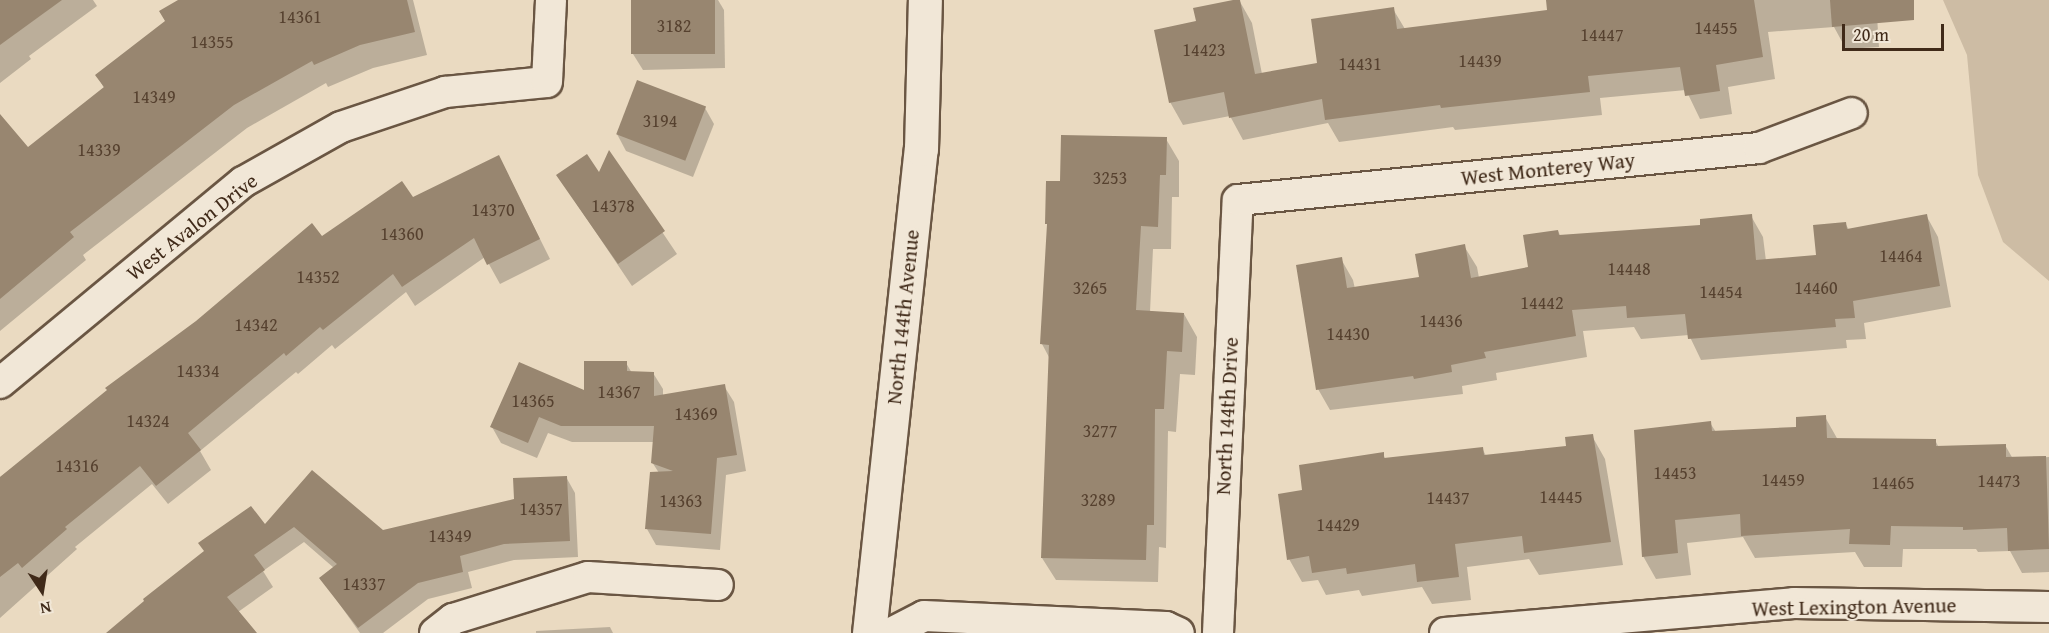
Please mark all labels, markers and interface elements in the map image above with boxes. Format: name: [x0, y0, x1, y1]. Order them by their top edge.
house number: 14361: [278, 6, 322, 28]
scale bar: [1845, 12, 1947, 50]
house number: 3182: [657, 15, 691, 37]
house number: 14455: [1694, 17, 1738, 39]
text: 20 m: [1853, 21, 1889, 48]
house number: 14447: [1580, 24, 1624, 46]
house number: 14355: [190, 31, 234, 53]
house number: 14423: [1182, 39, 1226, 61]
house number: 14439: [1458, 50, 1502, 72]
house number: 14431: [1338, 53, 1382, 75]
house number: 14349: [132, 86, 176, 108]
house number: 3194: [643, 110, 677, 132]
house number: 14339: [77, 139, 121, 161]
street label: West Monterey Way: [1460, 147, 1636, 191]
house number: 3253: [1093, 167, 1127, 189]
street label: West Avalon Drive: [122, 168, 262, 286]
house number: 14378: [591, 195, 635, 217]
house number: 14370: [471, 199, 515, 221]
house number: 14360: [380, 223, 424, 245]
street label: North 144th Avenue: [881, 228, 925, 406]
house number: 14464: [1879, 245, 1923, 267]
house number: 14448: [1607, 258, 1651, 280]
house number: 14352: [296, 266, 340, 288]
house number: 3265: [1073, 277, 1107, 299]
house number: 14460: [1794, 277, 1838, 299]
house number: 14454: [1699, 281, 1743, 303]
house number: 14442: [1520, 292, 1564, 314]
house number: 14436: [1419, 310, 1463, 332]
house number: 14342: [234, 314, 278, 336]
house number: 14430: [1326, 323, 1370, 345]
street label: North 144th Drive: [1210, 336, 1244, 496]
house number: 14334: [176, 360, 220, 382]
house number: 14367: [597, 381, 641, 403]
house number: 14365: [511, 390, 555, 412]
house number: 14369: [674, 403, 718, 425]
house number: 14324: [126, 410, 170, 432]
house number: 3277: [1083, 420, 1117, 442]
house number: 14316: [55, 455, 99, 477]
house number: 14453: [1653, 462, 1697, 484]
house number: 14459: [1761, 469, 1805, 491]
house number: 14473: [1977, 470, 2021, 492]
house number: 14465: [1871, 472, 1915, 494]
house number: 14445: [1539, 486, 1583, 508]
house number: 14437: [1426, 487, 1470, 509]
house number: 3289: [1081, 489, 1115, 511]
house number: 14363: [659, 490, 703, 512]
house number: 14357: [519, 498, 563, 520]
house number: 14429: [1316, 514, 1360, 536]
house number: 14349: [428, 525, 472, 547]
north arrow: [12, 561, 72, 621]
house number: 14337: [342, 573, 386, 595]
street label: West Lexington Avenue: [1751, 593, 1957, 621]
text: N: [38, 596, 53, 621]

